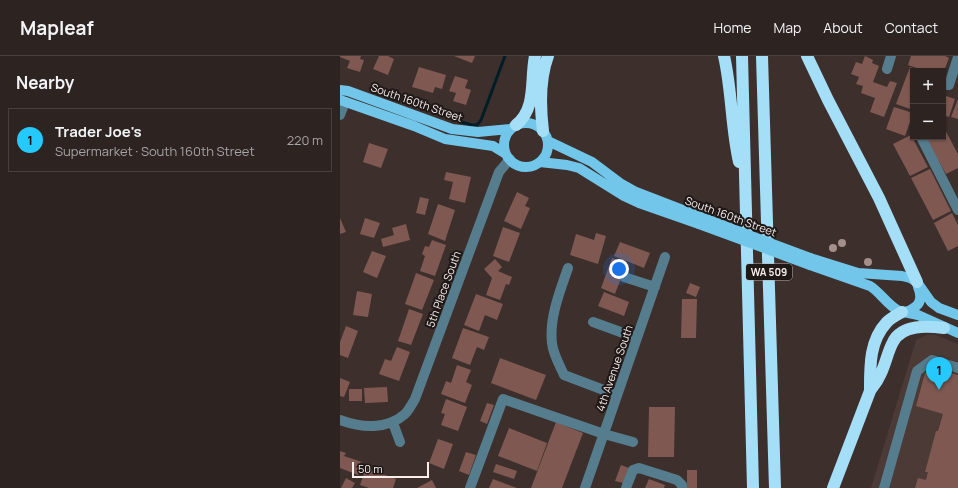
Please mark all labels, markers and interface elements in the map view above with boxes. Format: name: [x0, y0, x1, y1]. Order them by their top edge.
text: Mapleaf: [20, 15, 94, 41]
text: Home: [714, 18, 751, 37]
text: Map: [773, 18, 801, 37]
text: About: [823, 18, 863, 37]
text: Contact: [885, 18, 938, 37]
map controls: [910, 68, 946, 140]
button: +: [910, 68, 946, 104]
text: Nearby: [16, 71, 74, 94]
street label: South 160th Street: [369, 79, 465, 125]
button: −: [910, 104, 946, 140]
text: Trader Joe's: [55, 121, 142, 142]
text: 1: [27, 131, 33, 149]
text: 220 m: [287, 131, 323, 149]
text: Supermarket · South 160th Street: [55, 142, 255, 160]
street label: South 160th Street: [683, 192, 779, 240]
street label: 5th Place South: [422, 249, 464, 329]
your location: [609, 259, 629, 279]
road number: WA 509: [746, 264, 792, 280]
street label: 4th Avenue South: [592, 323, 636, 413]
pin: 1: [926, 357, 952, 390]
scale bar: [352, 460, 429, 479]
text: 50 m: [358, 461, 383, 476]

